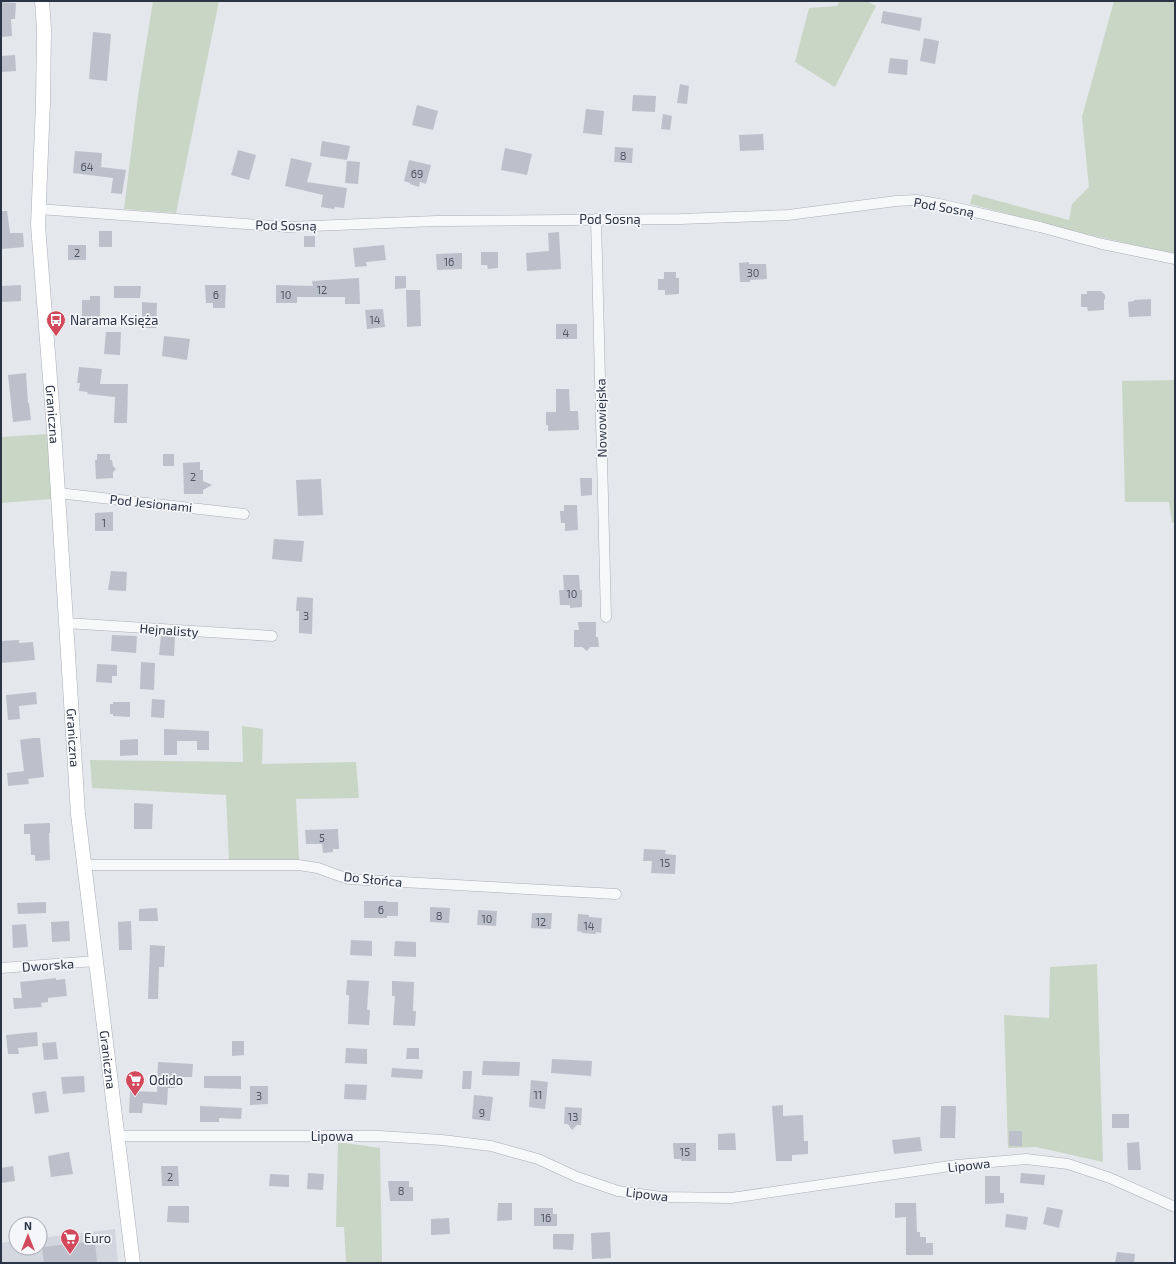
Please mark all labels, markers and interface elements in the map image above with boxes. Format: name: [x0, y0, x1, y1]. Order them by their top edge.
house number: 8: [620, 149, 626, 162]
house number: 64: [80, 160, 94, 173]
house number: 69: [411, 167, 423, 180]
street label: Pod Sosną: [912, 194, 976, 220]
street label: Pod Sosną: [579, 211, 641, 227]
street label: Pod Sosną: [255, 216, 317, 234]
house number: 2: [74, 246, 80, 259]
house number: 16: [444, 255, 454, 268]
house number: 30: [747, 266, 759, 279]
house number: 12: [317, 283, 327, 296]
house number: 6: [213, 288, 219, 301]
house number: 10: [280, 288, 292, 301]
bus stop icon: Narama Księża: [45, 309, 67, 337]
place label: Narama Księża: [70, 312, 158, 328]
house number: 14: [369, 313, 381, 326]
house number: 4: [563, 326, 570, 339]
street label: Nowowiejska: [592, 378, 610, 458]
street label: Graniczna: [42, 384, 63, 444]
house number: 2: [190, 470, 196, 483]
street label: Pod Jesionami: [109, 491, 193, 515]
house number: 1: [102, 516, 106, 529]
house number: 10: [566, 587, 578, 600]
house number: 3: [303, 609, 309, 622]
street label: Hejnalisty: [139, 620, 199, 640]
street label: Graniczna: [63, 708, 83, 768]
house number: 5: [319, 831, 325, 844]
house number: 15: [660, 856, 670, 869]
street label: Do Słońca: [343, 868, 403, 890]
house number: 6: [378, 903, 384, 916]
house number: 8: [436, 909, 442, 922]
house number: 10: [481, 912, 493, 925]
house number: 12: [536, 915, 546, 928]
house number: 14: [583, 919, 595, 932]
street label: Dworska: [21, 955, 75, 975]
street label: Graniczna: [97, 1029, 120, 1090]
supermarket icon: Odido: [124, 1069, 146, 1097]
place label: Odido: [149, 1072, 183, 1088]
house number: 11: [534, 1088, 542, 1101]
house number: 3: [256, 1089, 262, 1102]
house number: 9: [479, 1106, 485, 1119]
house number: 13: [568, 1110, 578, 1123]
street label: Lipowa: [311, 1128, 353, 1144]
house number: 15: [680, 1145, 690, 1158]
street label: Lipowa: [947, 1155, 991, 1175]
house number: 2: [167, 1170, 173, 1183]
street label: Lipowa: [625, 1183, 669, 1205]
house number: 8: [398, 1184, 404, 1197]
house number: 16: [541, 1211, 551, 1224]
north arrow: [8, 1216, 48, 1256]
text: N: [24, 1219, 32, 1232]
supermarket icon: Euro: [59, 1227, 81, 1255]
place label: Euro: [84, 1230, 111, 1246]

